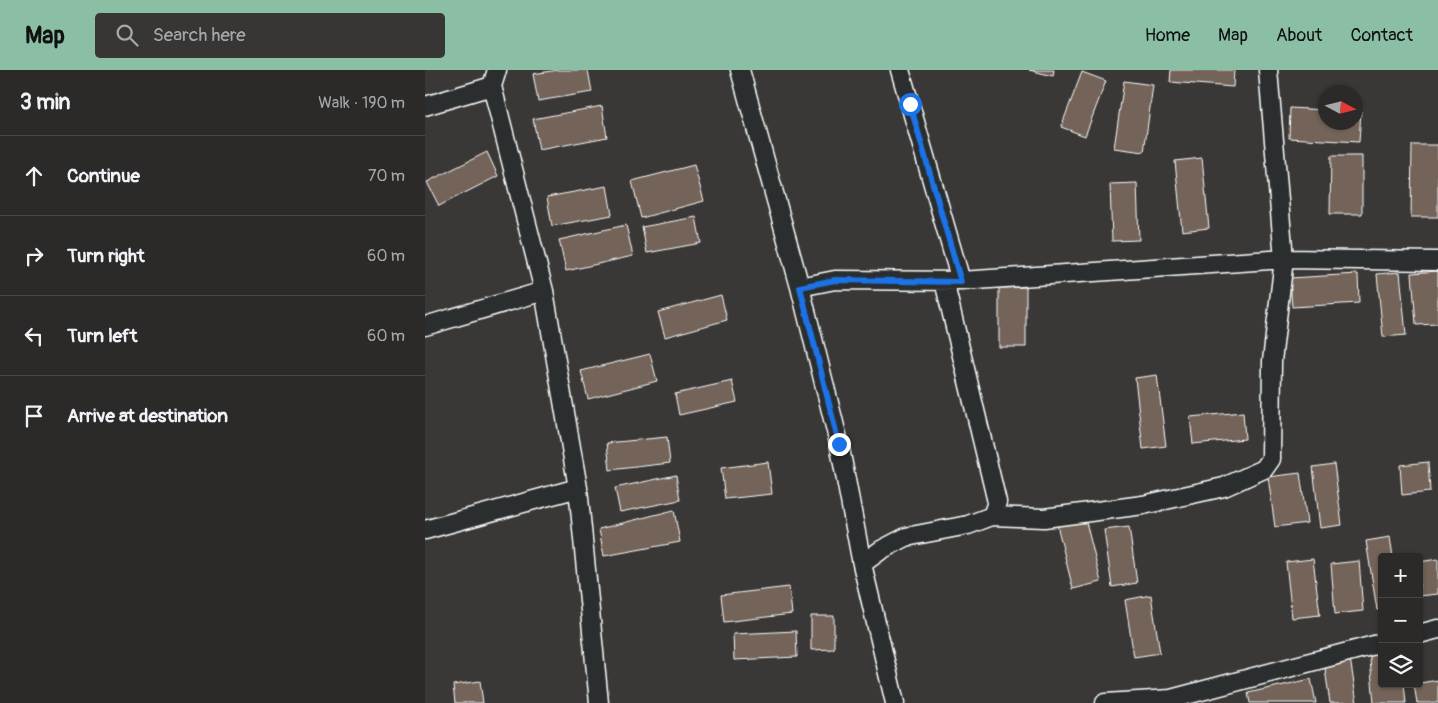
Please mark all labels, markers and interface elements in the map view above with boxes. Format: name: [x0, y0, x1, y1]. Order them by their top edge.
search box: [95, 13, 445, 58]
text: Map: [25, 21, 65, 50]
icon: search: [113, 21, 141, 49]
text: Search here: [153, 23, 246, 47]
text: Home: [1145, 24, 1190, 47]
text: Map: [1218, 24, 1248, 47]
text: About: [1276, 24, 1322, 47]
text: Contact: [1350, 24, 1413, 47]
north arrow: [1318, 85, 1363, 130]
text: 3 min: [20, 89, 70, 116]
text: Walk · 190 m: [318, 93, 405, 113]
route start: [899, 93, 922, 116]
icon: ahead: [20, 162, 48, 190]
text: Continue: [67, 164, 140, 188]
text: 70 m: [368, 166, 405, 186]
icon: right: [20, 242, 48, 270]
text: Turn right: [67, 244, 145, 268]
text: 60 m: [367, 246, 405, 266]
icon: left: [20, 322, 48, 350]
text: Turn left: [67, 324, 137, 348]
text: 60 m: [367, 326, 405, 346]
icon: arrive: [20, 402, 48, 430]
text: Arrive at destination: [67, 404, 228, 428]
route end: [828, 433, 851, 456]
map controls: [1378, 553, 1423, 688]
button: +: [1378, 553, 1423, 598]
button: −: [1378, 598, 1423, 643]
button: layers: [1378, 643, 1423, 688]

